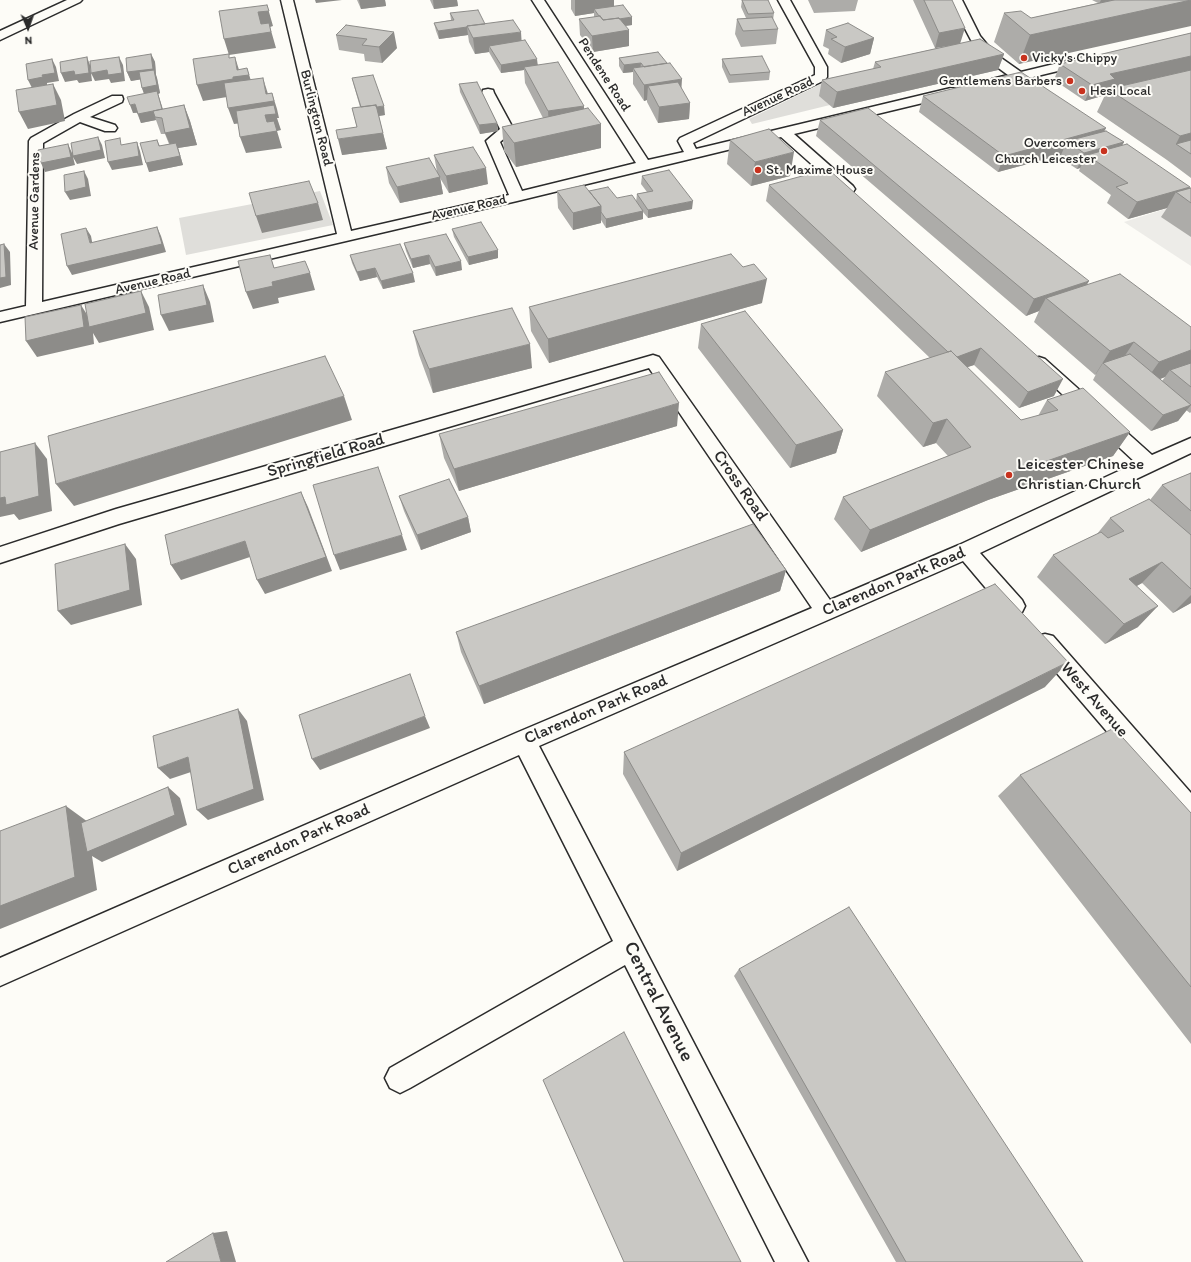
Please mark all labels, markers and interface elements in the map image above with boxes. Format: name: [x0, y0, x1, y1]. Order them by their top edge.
north arrow: [8, 8, 48, 48]
text: N: [24, 34, 32, 47]
street label: Pendene Road: [574, 35, 634, 115]
place label: Vicky's Chippy: [1032, 50, 1117, 66]
marker: Vicky's Chippy: [1019, 53, 1029, 63]
street label: Burlington Road: [296, 68, 336, 168]
street label: Avenue Road: [740, 73, 816, 121]
place label: Gentlemens Barbers: [939, 73, 1062, 89]
marker: Gentlemens Barbers: [1065, 76, 1075, 86]
place label: Hesi Local: [1090, 83, 1151, 99]
marker: Hesi Local: [1077, 86, 1087, 96]
place label: Overcomers Church Leicester: [995, 135, 1096, 168]
marker: Overcomers Church Leicester: [1099, 146, 1109, 156]
street label: Avenue Gardens: [26, 152, 44, 250]
place label: St. Maxime House: [766, 162, 873, 178]
marker: St. Maxime House: [753, 165, 763, 175]
street label: Avenue Road: [430, 191, 508, 225]
street label: Avenue Road: [114, 265, 192, 299]
street label: Springfield Road: [265, 430, 387, 482]
street label: Cross Road: [708, 447, 772, 525]
place label: Leicester Chinese Christian Church: [1017, 455, 1144, 495]
marker: Leicester Chinese Christian Church: [1004, 470, 1014, 480]
street label: Clarendon Park Road: [819, 543, 969, 621]
street label: West Avenue: [1056, 658, 1132, 742]
street label: Clarendon Park Road: [521, 671, 671, 749]
street label: Clarendon Park Road: [225, 799, 373, 881]
street label: Central Avenue: [617, 938, 699, 1066]

